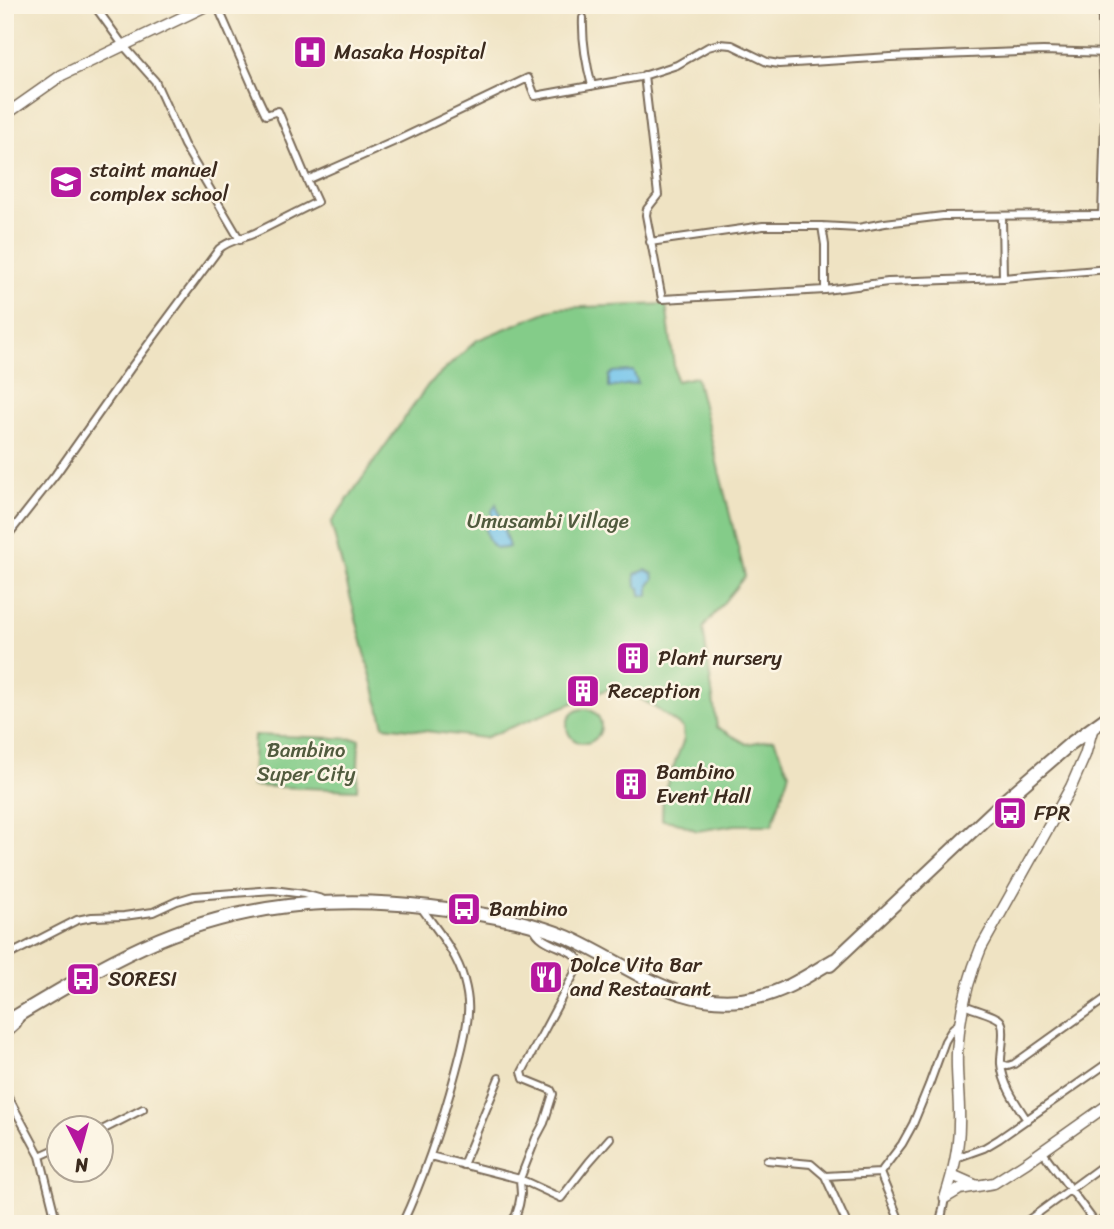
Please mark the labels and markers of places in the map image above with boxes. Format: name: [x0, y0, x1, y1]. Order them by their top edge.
hospital icon: Masaka Hospital: [291, 33, 329, 71]
place label: Masaka Hospital: [334, 33, 487, 71]
place label: staint manuel complex school: [89, 151, 229, 213]
school or university icon: staint manuel complex school: [47, 163, 85, 201]
building icon: Plant nursery: [614, 639, 652, 677]
place label: Plant nursery: [658, 639, 782, 677]
building icon: Reception: [564, 672, 602, 710]
place label: Reception: [608, 672, 700, 710]
place label: Bambino Event Hall: [656, 753, 752, 815]
building icon: Bambino Event Hall: [612, 765, 650, 803]
bus stop icon: FPR: [991, 794, 1029, 832]
place label: FPR: [1034, 794, 1070, 832]
bus stop icon: Bambino: [445, 890, 483, 928]
place label: Bambino: [489, 890, 568, 928]
place label: Dolce Vita Bar and Restaurant: [570, 946, 711, 1008]
restaurant icon: Dolce Vita Bar and Restaurant: [527, 958, 565, 996]
bus stop icon: SORESI: [64, 960, 102, 998]
place label: SORESI: [108, 960, 177, 998]

